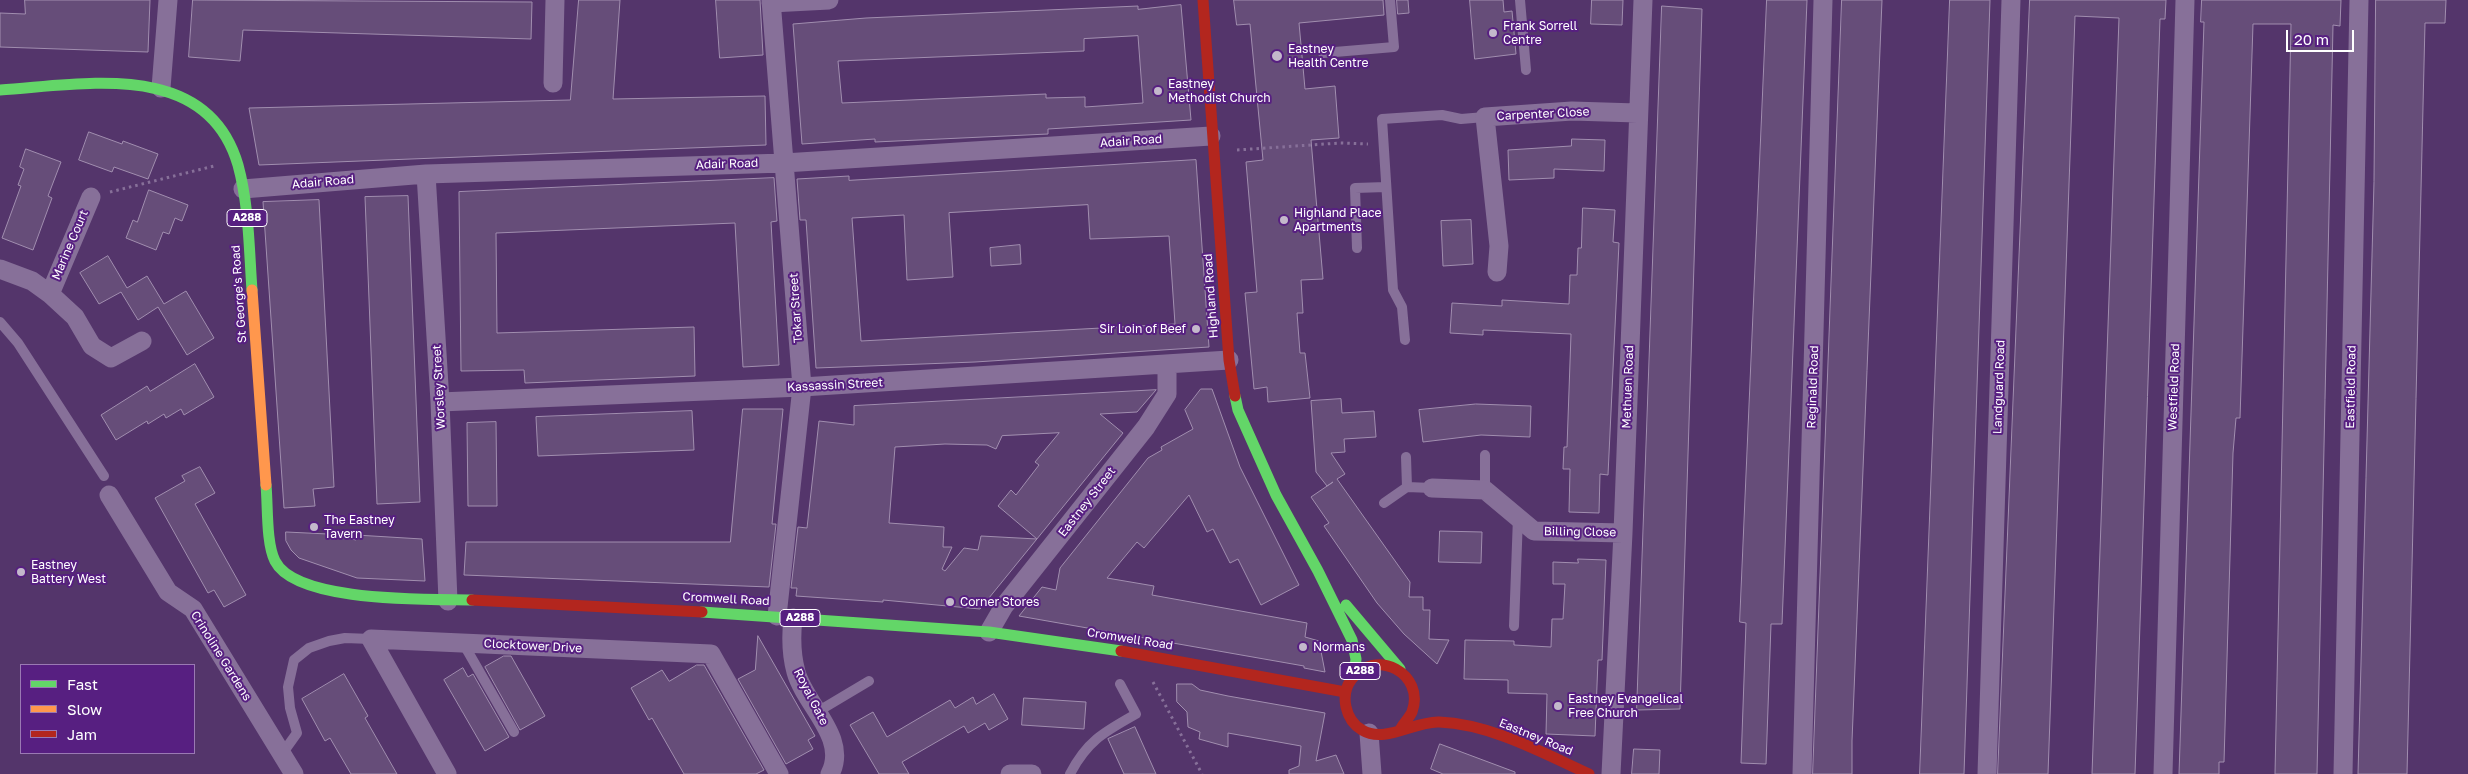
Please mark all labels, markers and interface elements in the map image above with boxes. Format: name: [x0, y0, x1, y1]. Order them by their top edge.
place label: Frank Sorrell Centre: [1503, 19, 1577, 47]
scale bar: [2288, 20, 2356, 52]
marker: Frank Sorrell Centre: [1487, 27, 1499, 39]
text: 20 m: [2294, 30, 2329, 48]
place label: Eastney Health Centre: [1288, 42, 1368, 70]
marker: Eastney Health Centre: [1270, 49, 1284, 63]
place label: Eastney Methodist Church: [1168, 77, 1271, 105]
marker: Eastney Methodist Church: [1152, 85, 1164, 97]
street label: Carpenter Close: [1496, 104, 1590, 124]
street label: Adair Road: [1099, 132, 1163, 150]
street label: Adair Road: [696, 156, 758, 172]
street label: Adair Road: [291, 172, 355, 192]
place label: Highland Place Apartments: [1294, 206, 1381, 234]
street label: Marine Court: [49, 208, 91, 282]
road number: A288: [227, 210, 267, 227]
marker: Highland Place Apartments: [1278, 214, 1290, 226]
street label: St George's Road: [228, 245, 250, 343]
street label: Highland Road: [1201, 253, 1221, 339]
street label: Tokar Street: [786, 272, 806, 344]
place label: Sir Loin of Beef: [1099, 322, 1186, 336]
marker: Sir Loin of Beef: [1190, 323, 1202, 335]
street label: Landguard Road: [1990, 340, 2008, 434]
street label: Westfield Road: [2165, 343, 2183, 431]
street label: Worsley Street: [430, 344, 448, 430]
street label: Methuen Road: [1619, 345, 1637, 429]
street label: Reginald Road: [1804, 345, 1822, 429]
street label: Eastfield Road: [2343, 345, 2359, 429]
street label: Kassassin Street: [787, 375, 883, 395]
street label: Eastney Street: [1055, 464, 1119, 540]
place label: The Eastney Tavern: [324, 513, 395, 541]
marker: The Eastney Tavern: [308, 521, 320, 533]
street label: Billing Close: [1544, 524, 1616, 540]
place label: Eastney Battery West: [31, 558, 106, 586]
marker: Eastney Battery West: [15, 566, 27, 578]
street label: Cromwell Road: [682, 590, 770, 608]
place label: Corner Stores: [960, 595, 1039, 609]
marker: Corner Stores: [944, 596, 956, 608]
street label: Crinoline Gardens: [188, 609, 254, 703]
road number: A288: [780, 610, 820, 626]
street label: Cromwell Road: [1086, 625, 1174, 653]
street label: Clocktower Drive: [483, 636, 583, 656]
place label: Normans: [1313, 640, 1365, 654]
marker: Normans: [1297, 641, 1309, 653]
road number: A288: [1340, 662, 1380, 679]
legend: [20, 664, 195, 754]
street label: Royal Gate: [791, 666, 831, 728]
text: Fast: [67, 675, 98, 693]
place label: Eastney Evangelical Free Church: [1568, 692, 1683, 720]
text: Slow: [67, 700, 102, 718]
marker: Eastney Evangelical Free Church: [1552, 700, 1564, 712]
street label: Eastney Road: [1497, 716, 1575, 758]
text: Jam: [67, 725, 97, 743]

